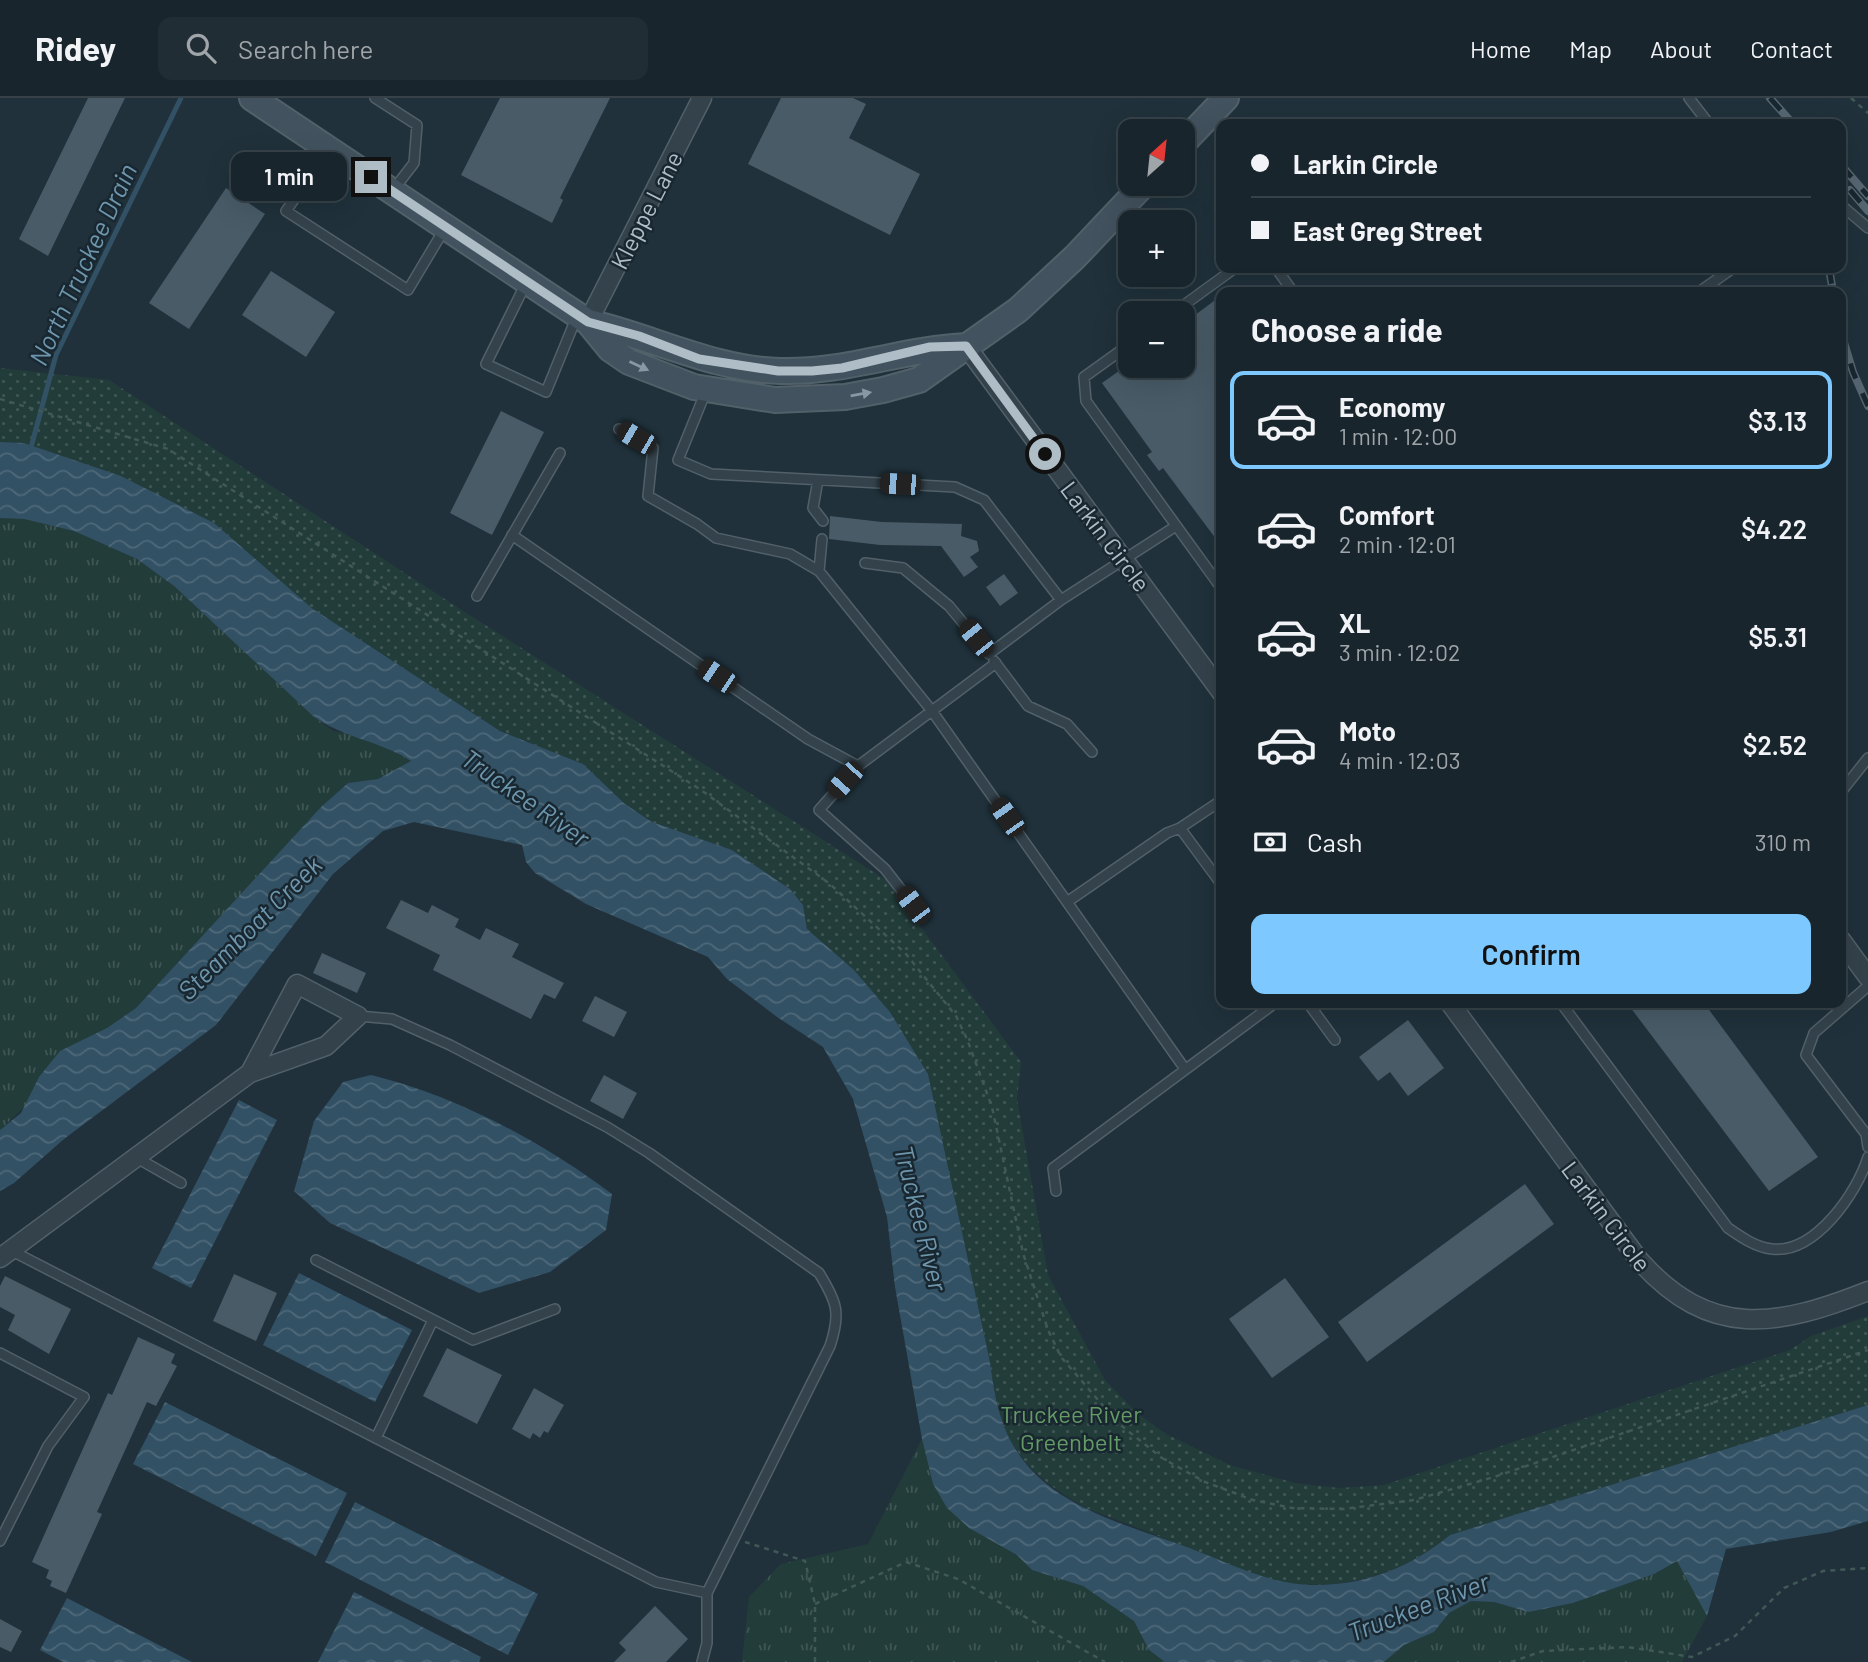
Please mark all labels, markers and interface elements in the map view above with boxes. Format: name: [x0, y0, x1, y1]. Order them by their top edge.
search box: [158, 17, 648, 80]
text: Ridey: [35, 28, 116, 68]
icon: search: [182, 29, 220, 67]
text: Search here: [238, 33, 373, 64]
text: Home: [1470, 34, 1531, 63]
text: Map: [1569, 34, 1612, 63]
text: About: [1650, 34, 1712, 63]
text: Contact: [1750, 34, 1833, 63]
north arrow: [1118, 119, 1195, 196]
map controls: [1118, 119, 1195, 378]
street label: Kleppe Lane: [604, 146, 688, 274]
text: Larkin Circle: [1293, 148, 1438, 179]
callout: 1 min: [231, 153, 346, 202]
water label: North Truckee Drain: [22, 158, 142, 370]
route end: [355, 161, 387, 193]
text: 1 min: [264, 162, 314, 190]
button: +: [1118, 210, 1195, 287]
text: East Greg Street: [1293, 215, 1482, 246]
button: −: [1118, 301, 1195, 378]
text: Choose a ride: [1251, 310, 1443, 348]
one-way arrow: [629, 360, 649, 372]
one-way arrow: [850, 388, 872, 399]
icon: car: [1255, 389, 1318, 452]
text: Economy: [1339, 391, 1445, 422]
text: $3.13: [1748, 405, 1807, 436]
car: [613, 418, 660, 458]
text: 1 min · 12:00: [1339, 422, 1457, 450]
route start: [1029, 438, 1061, 470]
car: [879, 472, 922, 496]
street label: Larkin Circle: [1055, 475, 1157, 597]
icon: car: [1255, 497, 1318, 560]
text: Comfort: [1339, 499, 1435, 530]
text: $4.22: [1741, 513, 1807, 544]
text: 2 min · 12:01: [1339, 530, 1456, 558]
icon: car: [1255, 605, 1318, 668]
text: XL: [1339, 607, 1370, 638]
car: [955, 615, 998, 661]
text: $5.31: [1748, 621, 1807, 652]
text: 3 min · 12:02: [1339, 638, 1460, 666]
car: [694, 656, 741, 696]
icon: car: [1255, 713, 1318, 776]
text: Moto: [1339, 715, 1396, 746]
text: $2.52: [1743, 729, 1807, 760]
water label: Truckee River: [456, 742, 597, 853]
text: 4 min · 12:03: [1339, 746, 1461, 774]
car: [824, 757, 867, 803]
car: [987, 794, 1028, 840]
icon: cash: [1251, 823, 1289, 861]
text: Cash: [1307, 826, 1362, 857]
text: 310 m: [1755, 828, 1811, 856]
water label: Steamboat Creek: [171, 848, 328, 1005]
car: [892, 882, 935, 928]
button: Confirm: [1251, 914, 1811, 994]
water label: Truckee River: [889, 1142, 955, 1295]
street label: Larkin Circle: [1556, 1155, 1658, 1277]
park label: Truckee River Greenbelt: [1000, 1399, 1142, 1456]
water label: Truckee River: [1343, 1565, 1494, 1647]

